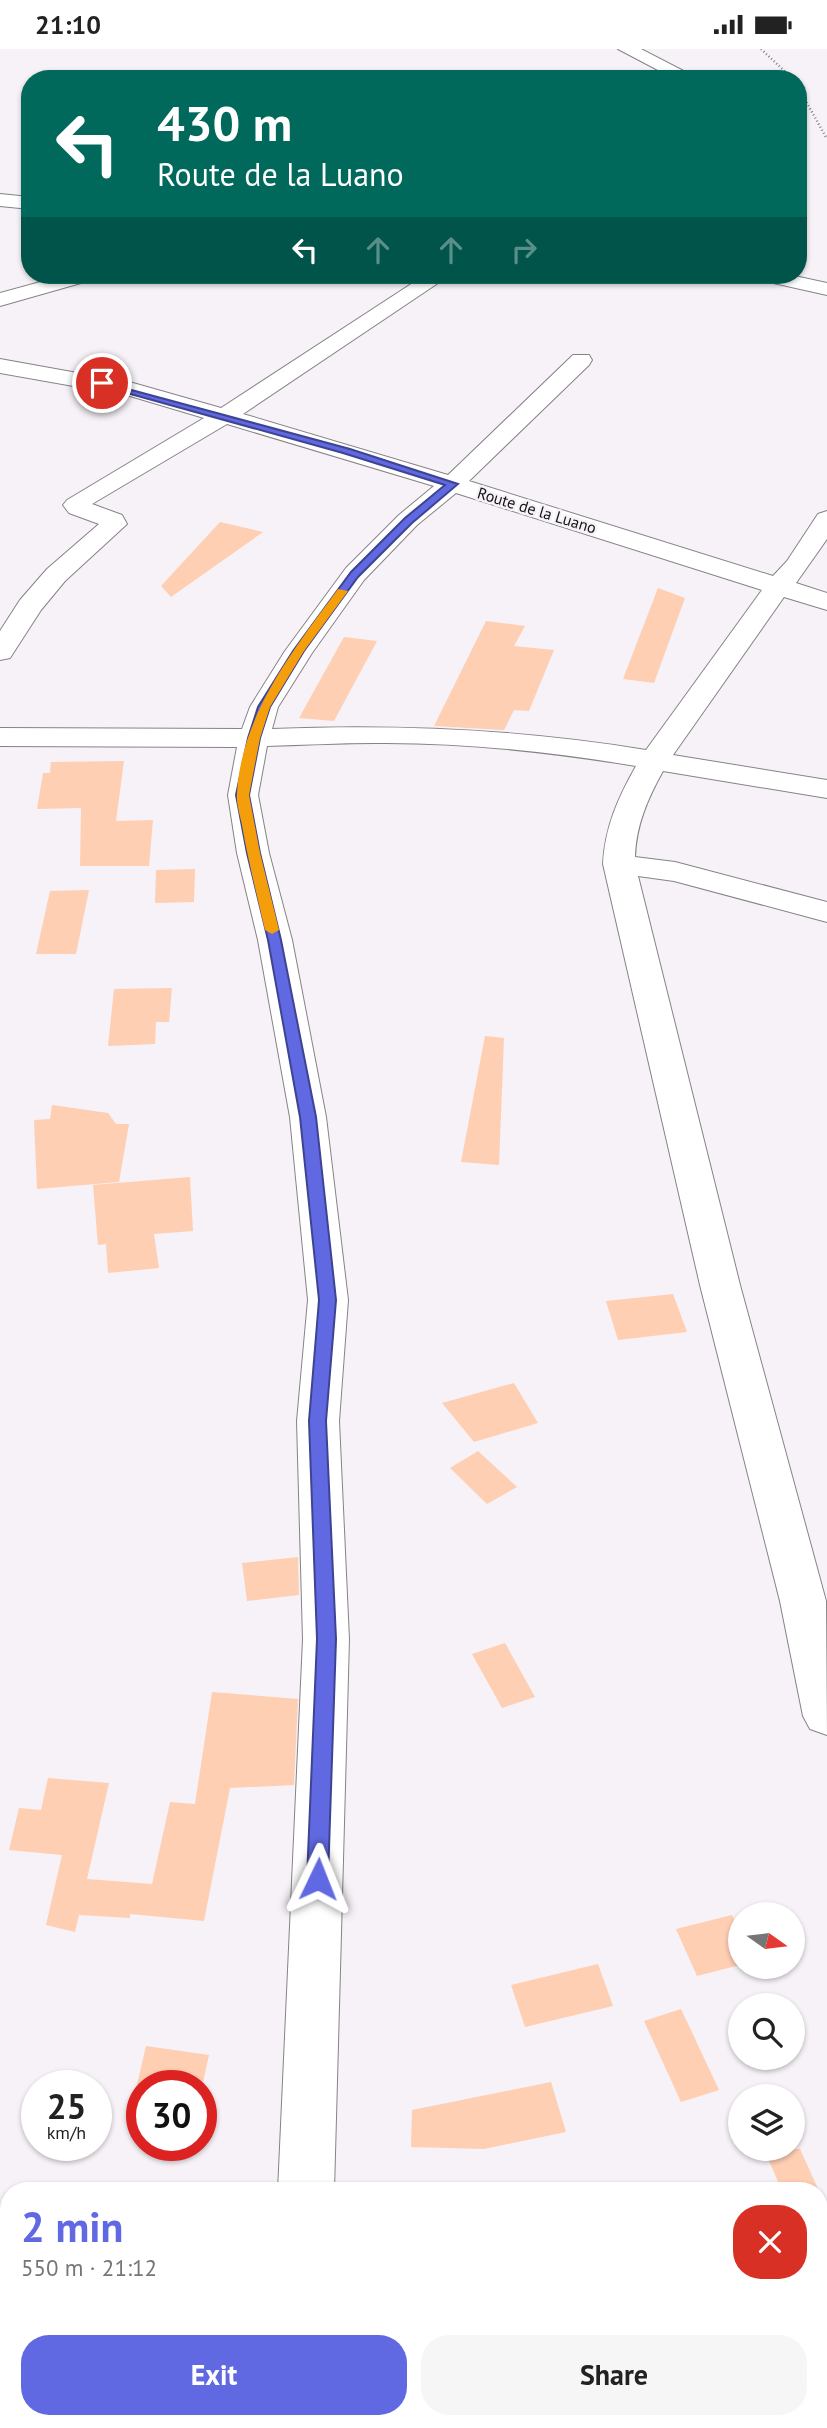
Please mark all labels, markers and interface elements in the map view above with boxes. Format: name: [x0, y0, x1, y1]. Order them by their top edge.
text: 21:10: [35, 8, 101, 41]
text: 430 m: [157, 91, 292, 155]
icon: left: [42, 98, 133, 189]
text: Route de la Luano: [157, 153, 404, 195]
icon: left: [286, 231, 324, 269]
icon: ahead: [359, 231, 397, 269]
icon: ahead: [432, 231, 470, 269]
icon: right: [505, 231, 543, 269]
pin: [72, 353, 132, 413]
icon: arrive: [83, 364, 121, 402]
street label: Route de la Luano: [475, 482, 599, 538]
position arrow: [281, 1842, 355, 1916]
north arrow: [728, 1902, 805, 1979]
map controls: [728, 1902, 805, 2161]
button: search: [728, 1993, 805, 2070]
speed limit sign: 30: [126, 2070, 217, 2161]
text: 25: [47, 2083, 86, 2129]
button: layers: [728, 2084, 805, 2161]
text: km/h: [47, 2121, 86, 2144]
text: 2 min: [21, 2199, 123, 2254]
button: close: [733, 2205, 807, 2279]
text: 550 m · 21:12: [21, 2253, 157, 2282]
button: Exit: [21, 2335, 407, 2415]
button: Share: [421, 2335, 807, 2415]

